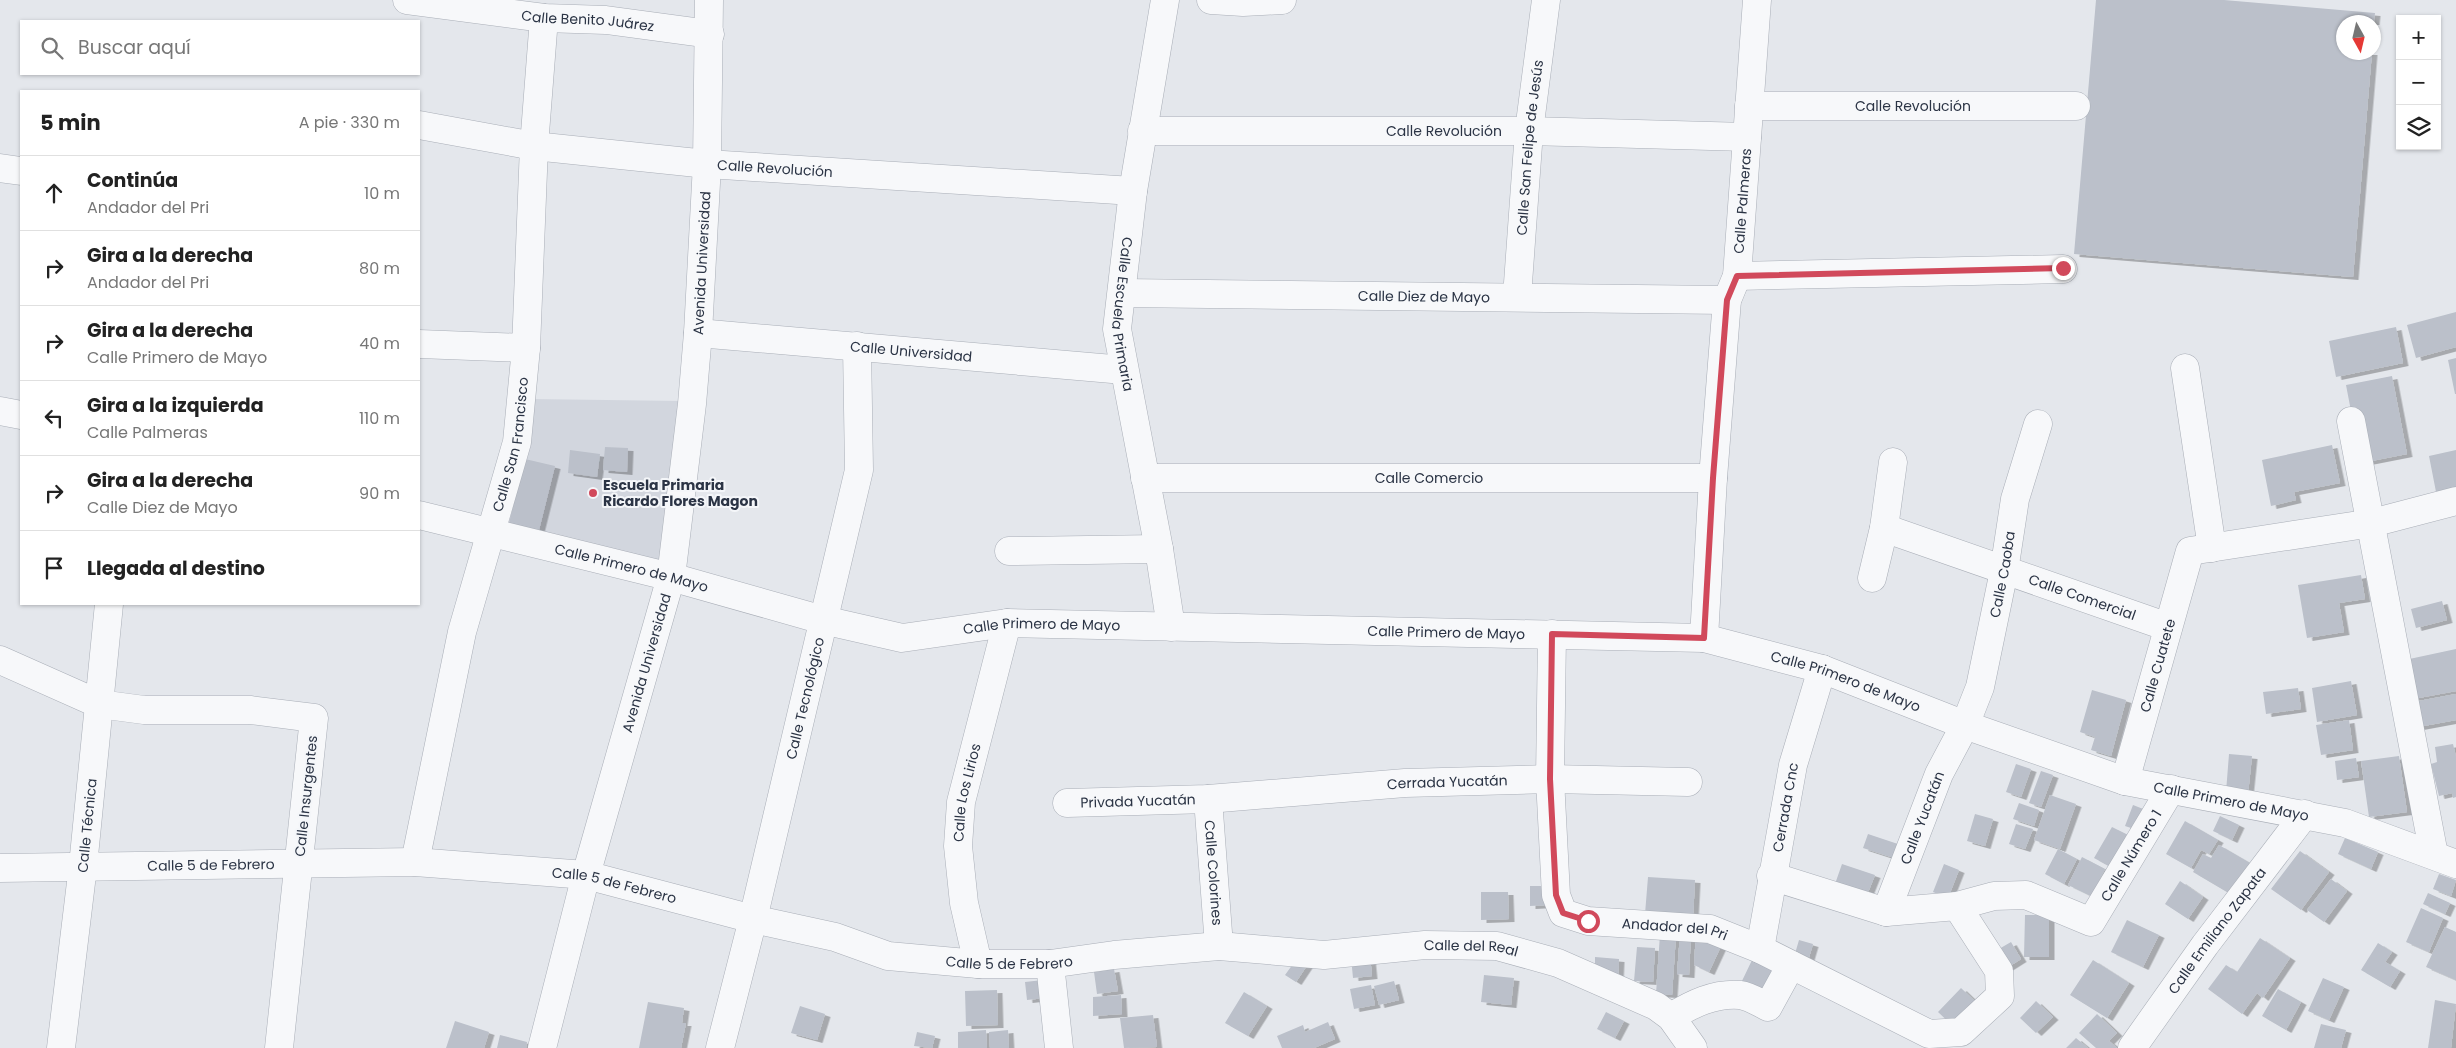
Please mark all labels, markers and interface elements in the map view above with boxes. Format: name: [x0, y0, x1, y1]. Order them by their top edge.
street label: Calle Benito Juárez: [520, 5, 655, 36]
north arrow: [2336, 15, 2381, 60]
map controls: [2396, 15, 2441, 150]
button: +: [2396, 15, 2441, 60]
search box: [20, 20, 420, 75]
icon: search: [38, 34, 66, 62]
text: Buscar aquí: [78, 34, 191, 61]
street label: Calle San Felipe de Jesús: [1511, 59, 1548, 236]
button: −: [2396, 60, 2441, 105]
street label: Calle Revolución: [1855, 96, 1971, 116]
button: layers: [2396, 105, 2441, 150]
text: 5 min: [40, 108, 101, 137]
text: A pie · 330 m: [299, 111, 400, 134]
street label: Calle Revolución: [1386, 121, 1502, 141]
street label: Calle Palmeras: [1729, 148, 1756, 254]
street label: Calle Revolución: [717, 155, 834, 182]
text: Continúa: [87, 167, 178, 194]
icon: ahead: [40, 179, 68, 207]
text: 10 m: [364, 182, 400, 205]
street label: Avenida Universidad: [688, 191, 716, 335]
text: Andador del Pri: [87, 196, 209, 219]
street label: Calle Escuela Primaria: [1107, 236, 1139, 393]
text: Gira a la derecha: [87, 242, 253, 269]
icon: right: [40, 254, 68, 282]
text: 80 m: [359, 257, 400, 280]
route end: [2052, 257, 2075, 280]
text: Andador del Pri: [87, 271, 209, 294]
street label: Calle Diez de Mayo: [1358, 286, 1490, 307]
text: Gira a la derecha: [87, 317, 253, 344]
icon: right: [40, 329, 68, 357]
text: 40 m: [359, 332, 400, 355]
street label: Calle Universidad: [849, 336, 973, 367]
text: Calle Primero de Mayo: [87, 346, 267, 369]
street label: Calle San Francisco: [487, 376, 533, 514]
text: Gira a la izquierda: [87, 392, 264, 419]
icon: left: [40, 404, 68, 432]
text: 110 m: [359, 407, 400, 430]
text: Calle Palmeras: [87, 421, 208, 444]
text: Gira a la derecha: [87, 467, 253, 494]
street label: Calle Comercio: [1375, 468, 1483, 488]
place label: Escuela Primaria Ricardo Flores Magon: [603, 475, 758, 511]
icon: right: [40, 479, 68, 507]
text: 90 m: [359, 482, 400, 505]
marker: Escuela Primaria Ricardo Flores Magon: [587, 487, 599, 499]
text: Calle Diez de Mayo: [87, 496, 238, 519]
street label: Calle Caoba: [1985, 530, 2020, 620]
street label: Calle Primero de Mayo: [553, 539, 711, 597]
icon: arrive: [40, 554, 68, 582]
text: Llegada al destino: [87, 555, 265, 582]
street label: Calle Comercial: [2026, 569, 2139, 625]
street label: Avenida Universidad: [617, 591, 676, 735]
street label: Calle Primero de Mayo: [962, 613, 1121, 639]
street label: Calle Cuatete: [2135, 616, 2180, 715]
street label: Calle Primero de Mayo: [1367, 621, 1525, 644]
street label: Calle Tecnológico: [781, 635, 829, 761]
street label: Calle Primero de Mayo: [1769, 646, 1924, 717]
street label: Calle Insurgentes: [290, 734, 322, 858]
street label: Calle Los Lirios: [948, 741, 986, 843]
street label: Cerrada Cnc: [1768, 761, 1803, 854]
street label: Calle Yucatán: [1895, 768, 1949, 867]
street label: Cerrada Yucatán: [1386, 770, 1508, 794]
street label: Calle Técnica: [72, 777, 102, 874]
street label: Calle Primero de Mayo: [2152, 777, 2311, 826]
street label: Privada Yucatán: [1080, 789, 1196, 813]
street label: Calle Número 1: [2096, 806, 2166, 905]
street label: Calle Colorines: [1200, 819, 1227, 926]
street label: Calle 5 de Febrero: [147, 854, 275, 876]
street label: Calle 5 de Febrero: [551, 862, 679, 908]
street label: Calle Emiliano Zapata: [2163, 863, 2271, 998]
route start: [1577, 910, 1600, 933]
street label: Andador del Pri: [1621, 913, 1731, 945]
street label: Calle del Real: [1424, 935, 1521, 961]
street label: Calle 5 de Febrero: [945, 951, 1074, 974]

